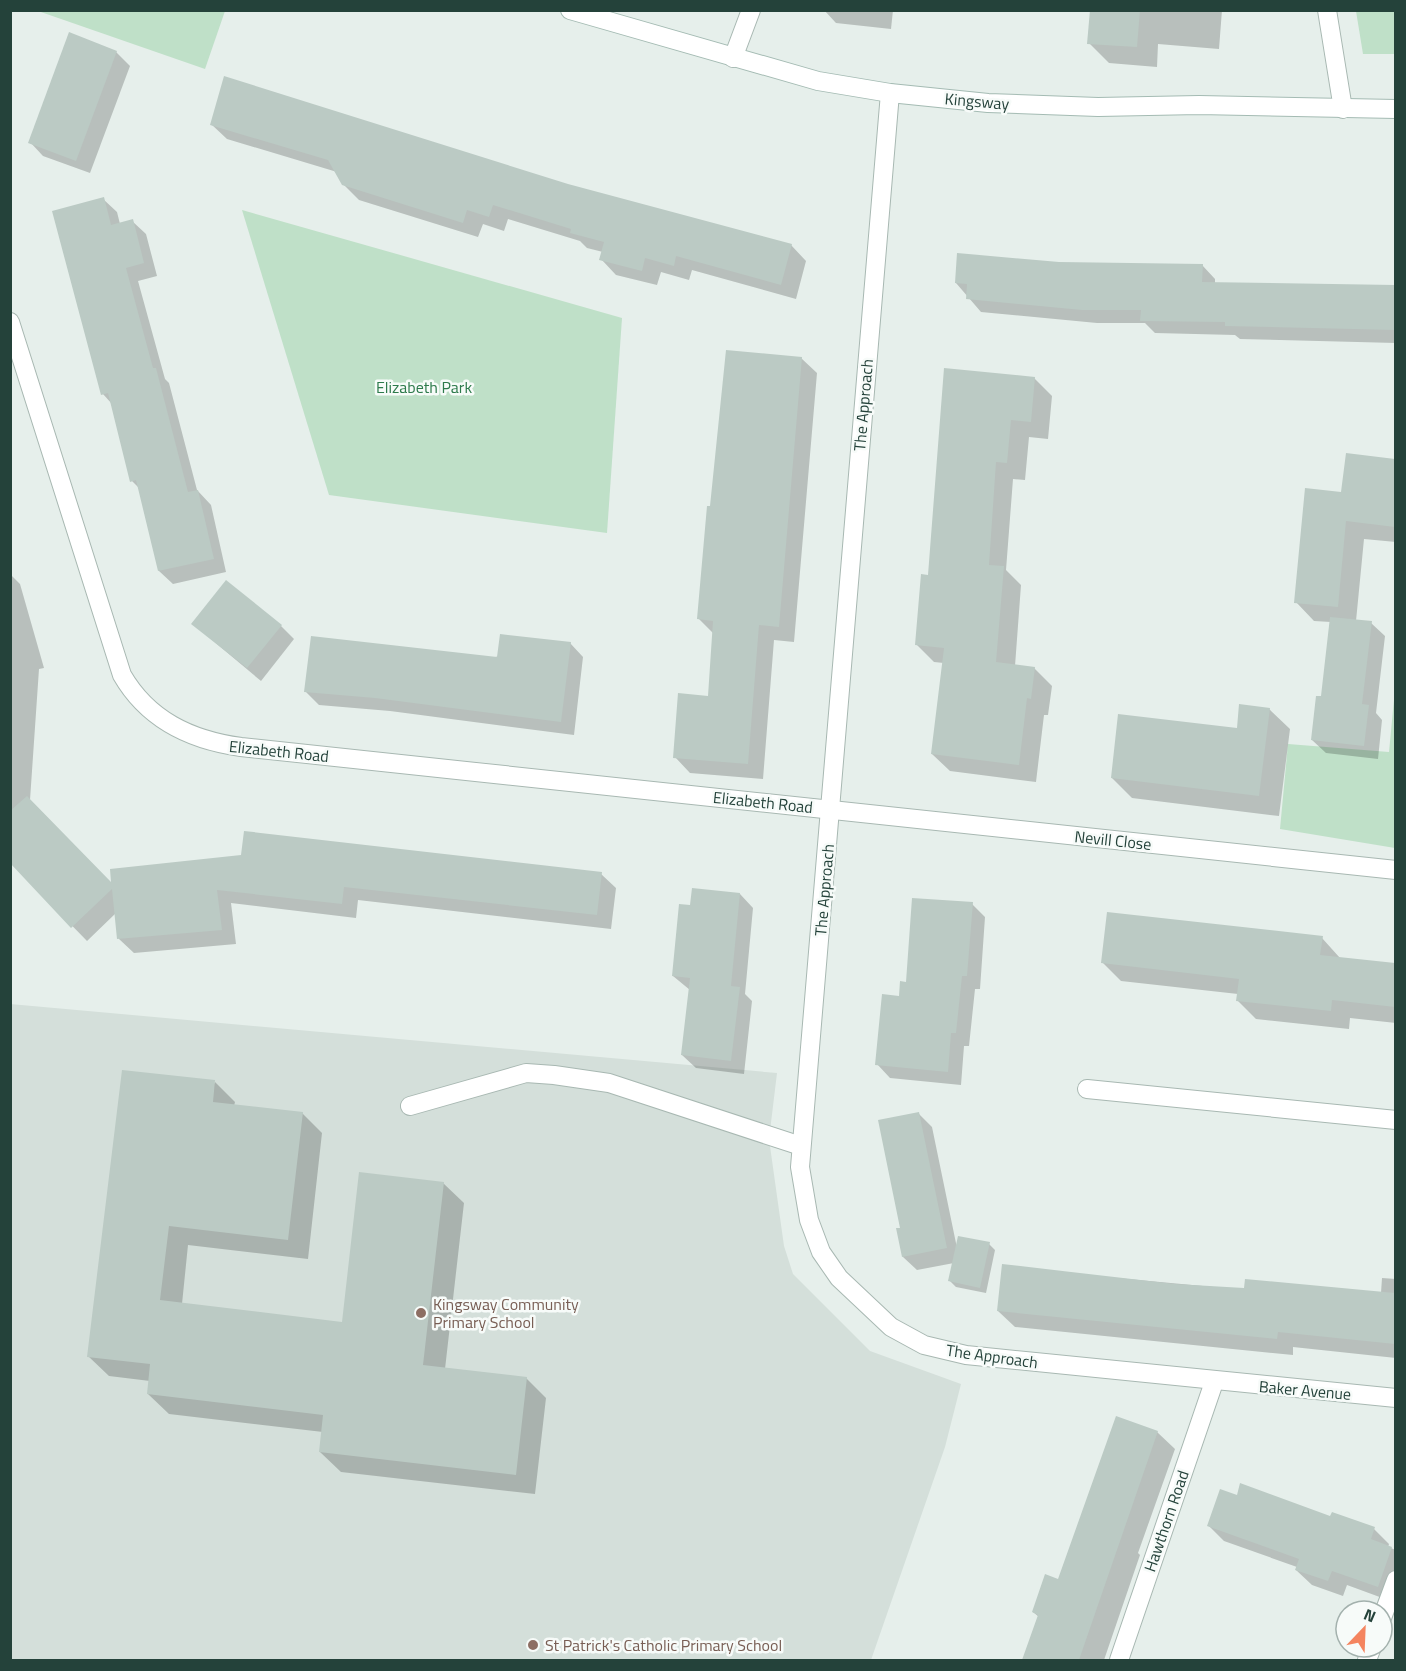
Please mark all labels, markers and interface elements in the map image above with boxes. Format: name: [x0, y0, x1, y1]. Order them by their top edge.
street label: Kingsway: [944, 86, 1010, 116]
street label: The Approach: [847, 358, 879, 452]
park label: Elizabeth Park: [376, 375, 472, 399]
street label: Elizabeth Road: [228, 734, 330, 768]
street label: Elizabeth Road: [712, 785, 814, 819]
street label: Nevill Close: [1073, 824, 1153, 856]
street label: The Approach: [808, 843, 840, 937]
place label: Kingsway Community Primary School: [433, 1292, 579, 1334]
marker: Kingsway Community Primary School: [414, 1306, 428, 1320]
street label: The Approach: [945, 1338, 1039, 1374]
street label: Baker Avenue: [1258, 1374, 1352, 1406]
street label: Hawthorn Road: [1137, 1467, 1195, 1575]
north arrow: [1334, 1599, 1394, 1659]
text: N: [1360, 1602, 1380, 1628]
place label: St Patrick's Catholic Primary School: [545, 1633, 782, 1657]
marker: St Patrick's Catholic Primary School: [526, 1638, 540, 1652]

